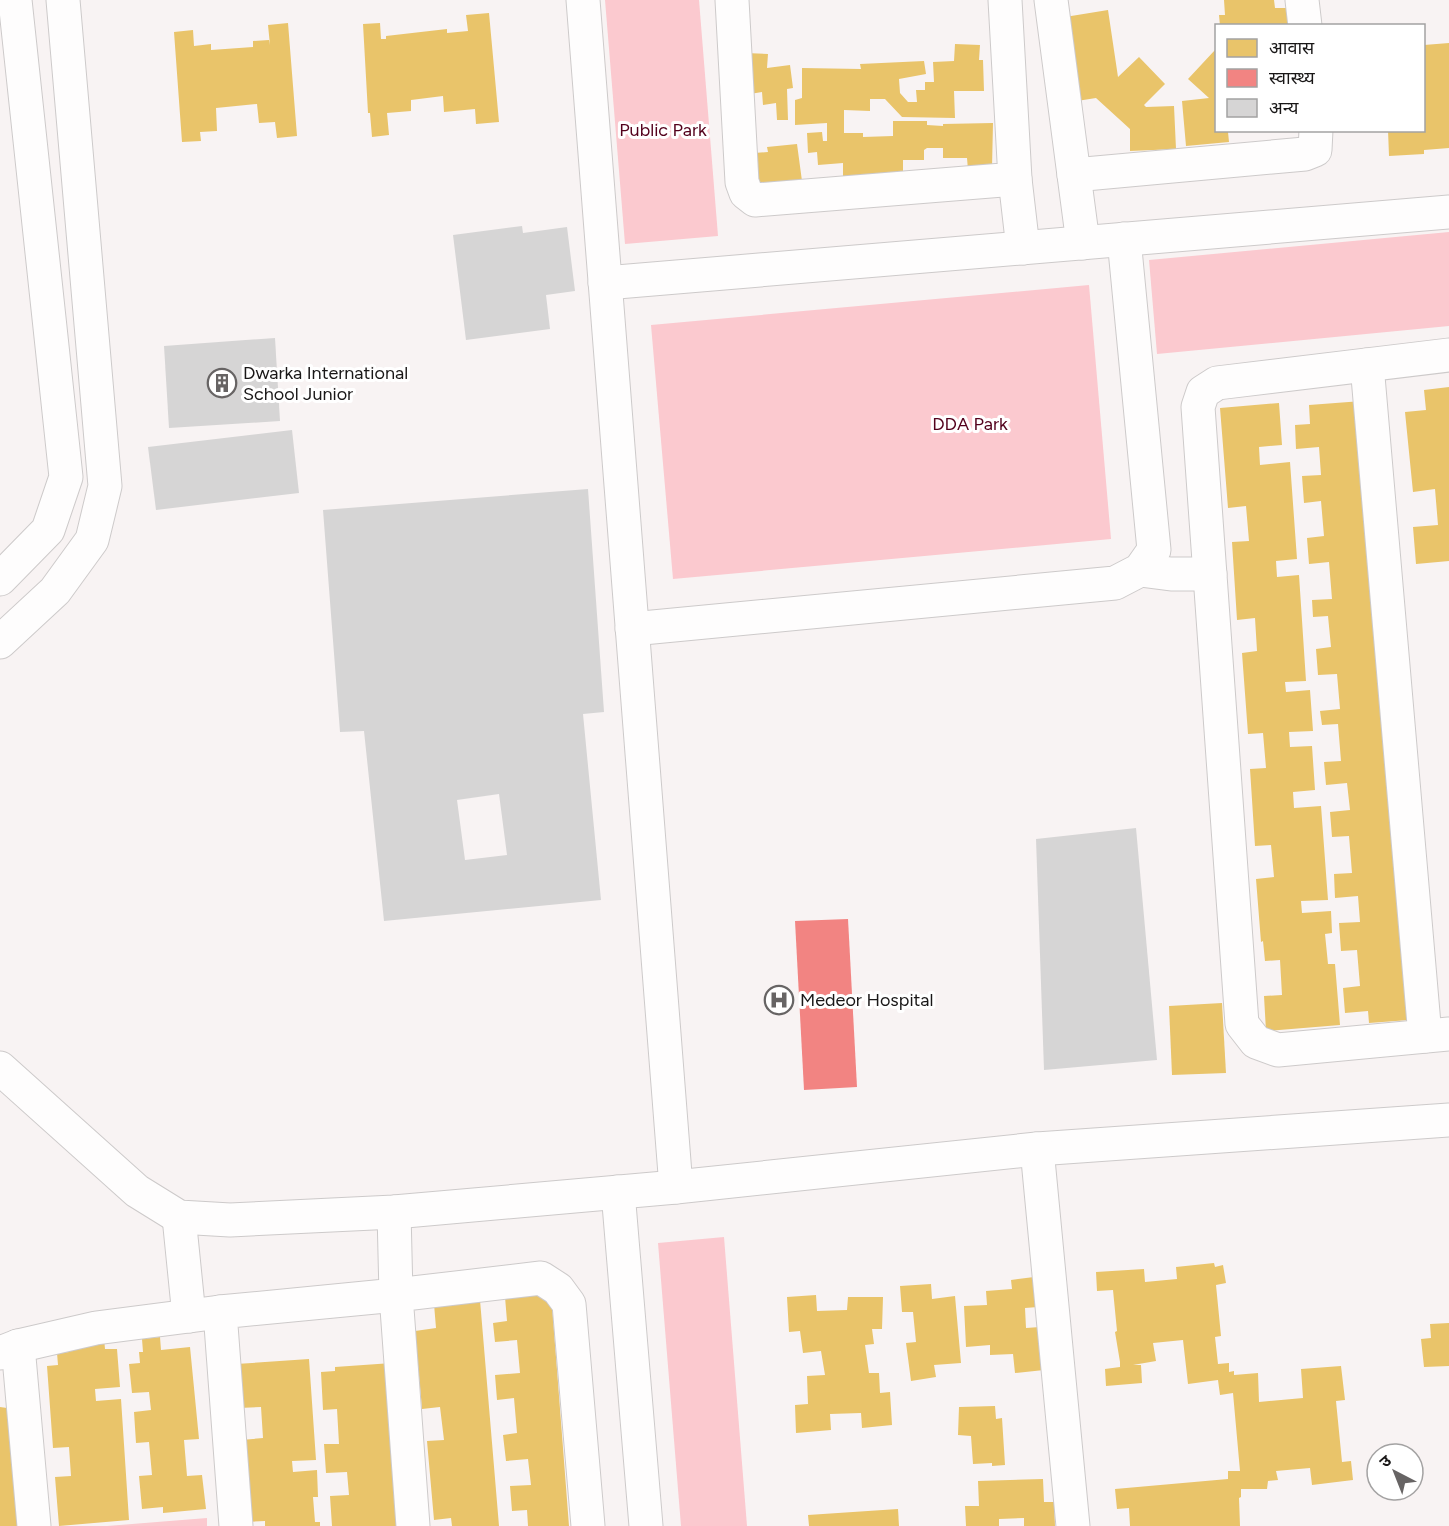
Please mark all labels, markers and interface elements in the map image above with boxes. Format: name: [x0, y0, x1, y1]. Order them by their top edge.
legend: [1215, 24, 1425, 132]
text: आवास: [1269, 37, 1315, 59]
text: स्वास्थ्य: [1269, 67, 1315, 89]
text: अन्य: [1269, 97, 1299, 119]
park label: Public Park: [619, 119, 707, 141]
place label: Dwarka International School Junior: [243, 362, 408, 405]
building icon: Dwarka International School Junior: [206, 367, 238, 399]
park label: DDA Park: [932, 413, 1008, 435]
hospital icon: Medeor Hospital: [763, 984, 795, 1016]
place label: Medeor Hospital: [800, 989, 933, 1011]
north arrow: [1365, 1442, 1425, 1502]
text: उ: [1375, 1451, 1396, 1471]

